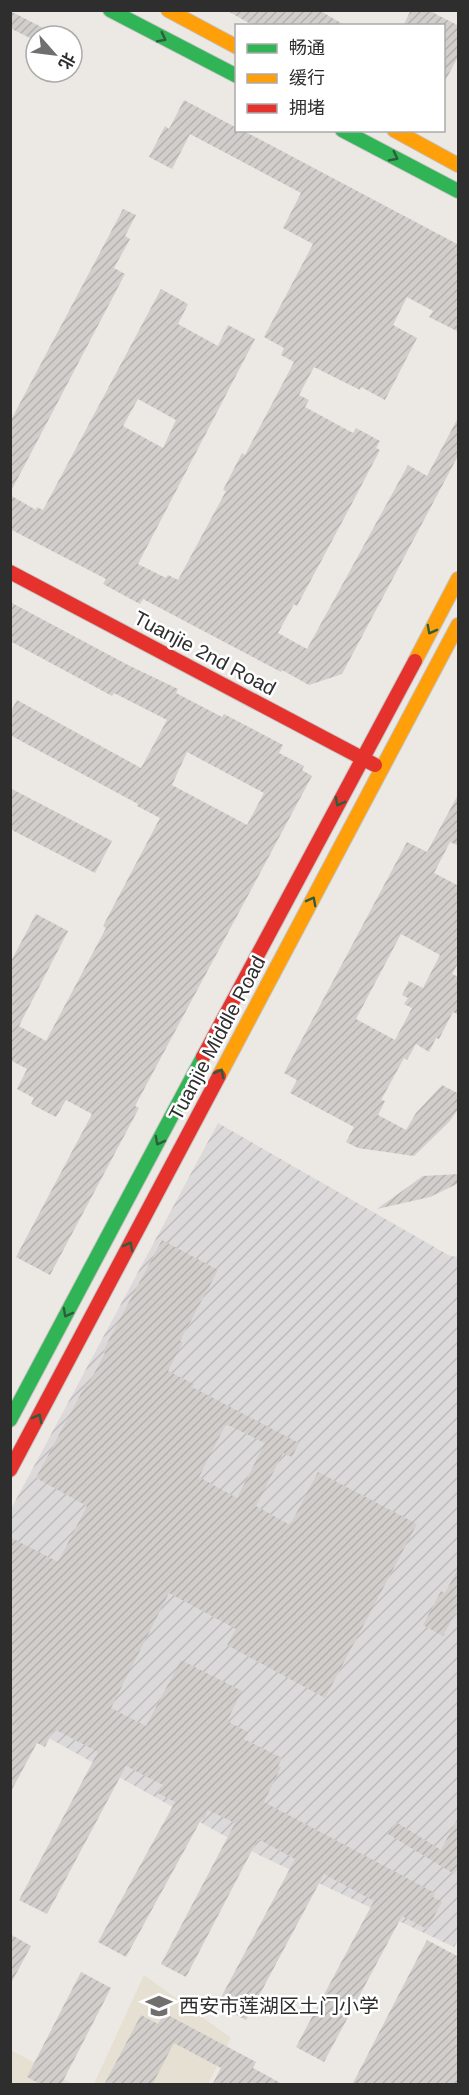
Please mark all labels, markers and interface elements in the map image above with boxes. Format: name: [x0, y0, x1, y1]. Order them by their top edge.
north arrow: [24, 24, 84, 84]
legend: [235, 24, 445, 132]
one-way arrow: [156, 30, 167, 42]
text: 畅通: [289, 38, 325, 58]
text: 北: [56, 50, 78, 72]
text: 缓行: [289, 68, 325, 88]
text: 拥堵: [289, 98, 325, 118]
one-way arrow: [387, 150, 398, 162]
street label: Tuanjie 2nd Road: [130, 606, 280, 700]
one-way arrow: [427, 624, 438, 634]
one-way arrow: [335, 796, 346, 806]
one-way arrow: [305, 897, 316, 907]
street label: Tuanjie Middle Road: [164, 952, 270, 1124]
one-way arrow: [213, 1069, 225, 1080]
one-way arrow: [155, 1135, 166, 1146]
one-way arrow: [122, 1241, 133, 1252]
one-way arrow: [63, 1307, 74, 1318]
one-way arrow: [31, 1414, 42, 1424]
school or university icon: 西安市莲湖区土门小学: [144, 1991, 174, 2021]
place label: 西安市莲湖区土门小学: [179, 1995, 379, 2017]

